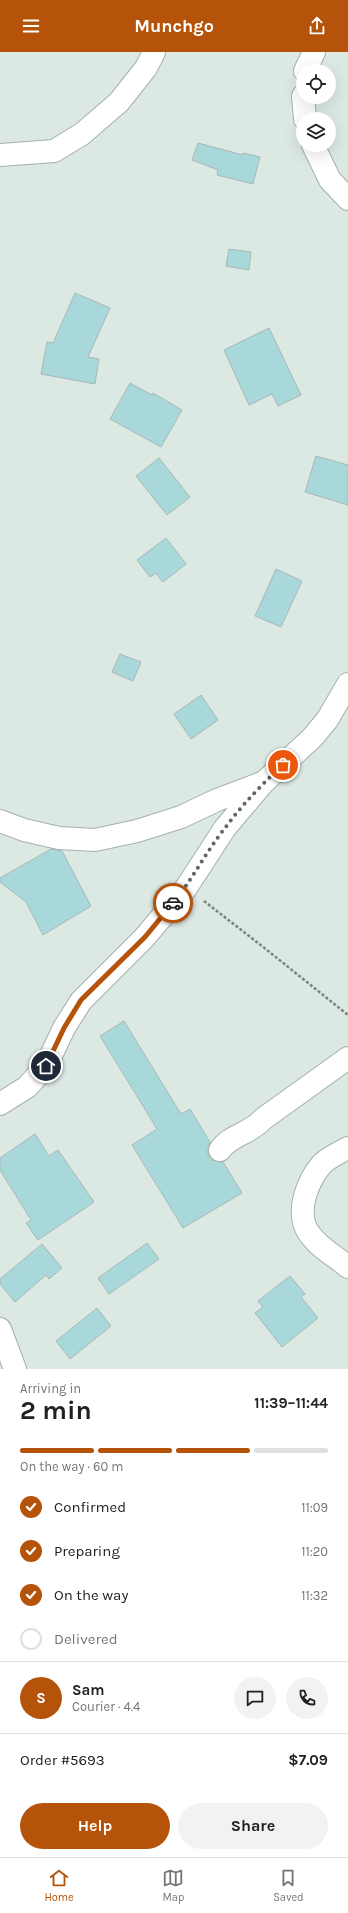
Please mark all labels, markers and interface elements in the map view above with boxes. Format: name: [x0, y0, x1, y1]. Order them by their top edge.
icon: menu: [20, 15, 42, 37]
text: Munchgo: [134, 15, 214, 37]
icon: share: [306, 15, 328, 37]
map controls: [296, 64, 336, 152]
button: locate: [296, 64, 336, 104]
button: layers: [296, 112, 336, 152]
pin: [266, 748, 300, 782]
icon: bag: [272, 754, 294, 776]
courier: [153, 883, 193, 923]
icon: car: [162, 892, 184, 914]
pin: [29, 1049, 63, 1083]
icon: home: [35, 1055, 57, 1077]
text: Arriving in: [20, 1381, 81, 1396]
text: 11:39–11:44: [254, 1394, 328, 1412]
text: 2 min: [20, 1395, 92, 1426]
text: On the way · 60 m: [20, 1459, 123, 1474]
icon: check: [20, 1496, 42, 1518]
text: Confirmed: [54, 1498, 126, 1516]
text: 11:09: [301, 1500, 328, 1515]
icon: check: [20, 1540, 42, 1562]
text: Preparing: [54, 1542, 120, 1560]
text: 11:20: [301, 1544, 328, 1559]
icon: check: [20, 1584, 42, 1606]
text: On the way: [54, 1586, 128, 1604]
text: 11:32: [301, 1588, 328, 1603]
text: Delivered: [54, 1630, 118, 1648]
button: chat: [234, 1677, 276, 1719]
button: phone: [286, 1677, 328, 1719]
text: Sam: [72, 1681, 105, 1699]
text: S: [36, 1689, 46, 1707]
text: Courier · 4.4: [72, 1699, 140, 1714]
text: Order #5693: [20, 1751, 105, 1769]
text: $7.09: [288, 1751, 328, 1769]
button: Help: [20, 1803, 170, 1849]
button: Share: [178, 1803, 328, 1849]
tab: Home: [44, 1867, 74, 1904]
tab: Map: [162, 1867, 184, 1904]
tab: Saved: [273, 1867, 304, 1904]

